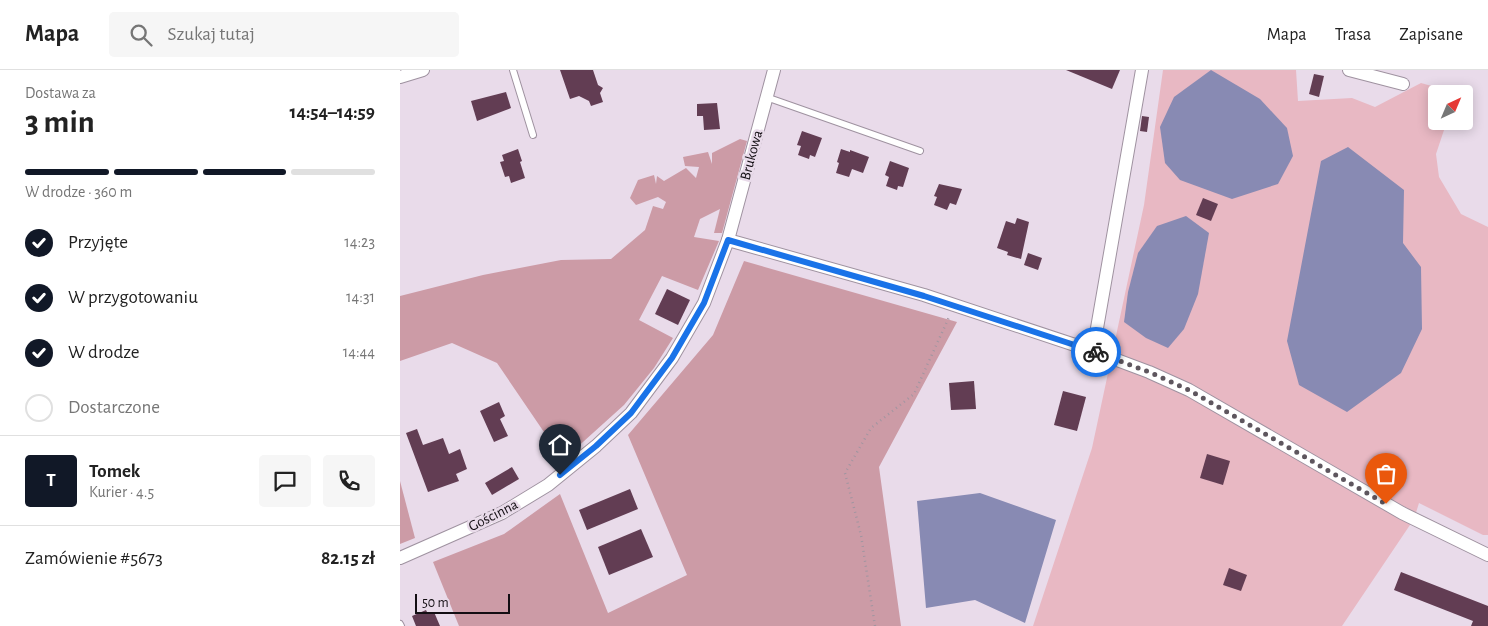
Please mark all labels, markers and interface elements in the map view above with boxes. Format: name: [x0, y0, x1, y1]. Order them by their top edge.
search box: [109, 12, 459, 57]
icon: search: [127, 21, 155, 49]
text: Mapa: [25, 22, 79, 46]
text: Szukaj tutaj: [167, 25, 255, 44]
text: Mapa: [1267, 26, 1307, 44]
text: Trasa: [1335, 26, 1371, 44]
text: Zapisane: [1399, 26, 1463, 44]
text: Dostawa za: [25, 85, 96, 101]
north arrow: [1428, 85, 1472, 130]
map controls: [1428, 85, 1473, 130]
text: 14:54–14:59: [290, 103, 375, 122]
text: 3 min: [25, 106, 95, 138]
street label: Brukowa: [738, 129, 765, 182]
text: W drodze · 360 m: [25, 184, 132, 200]
icon: check: [25, 229, 53, 257]
text: Przyjęte: [68, 233, 128, 252]
text: 14:23: [344, 234, 375, 250]
icon: check: [25, 284, 53, 312]
text: W przygotowaniu: [68, 288, 198, 307]
text: 14:31: [346, 289, 375, 305]
courier: [1071, 327, 1121, 377]
icon: bike: [1082, 338, 1110, 366]
icon: check: [25, 339, 53, 367]
text: W drodze: [68, 343, 140, 362]
text: 14:44: [343, 344, 375, 360]
text: Dostarczone: [68, 398, 160, 417]
pin: [539, 424, 581, 475]
icon: home: [546, 431, 574, 459]
pin: [1365, 453, 1407, 504]
button: chat: [259, 455, 311, 507]
button: phone: [323, 455, 375, 507]
icon: bag: [1372, 460, 1400, 488]
text: Tomek: [89, 462, 140, 481]
text: T: [46, 471, 56, 490]
text: Kurier · 4.5: [89, 484, 154, 500]
street label: Gościnna: [466, 497, 520, 534]
text: Zamówienie #5673: [25, 549, 163, 568]
text: 82.15 zł: [321, 549, 375, 568]
scale bar: [415, 591, 510, 614]
text: 50 m: [422, 596, 449, 610]

